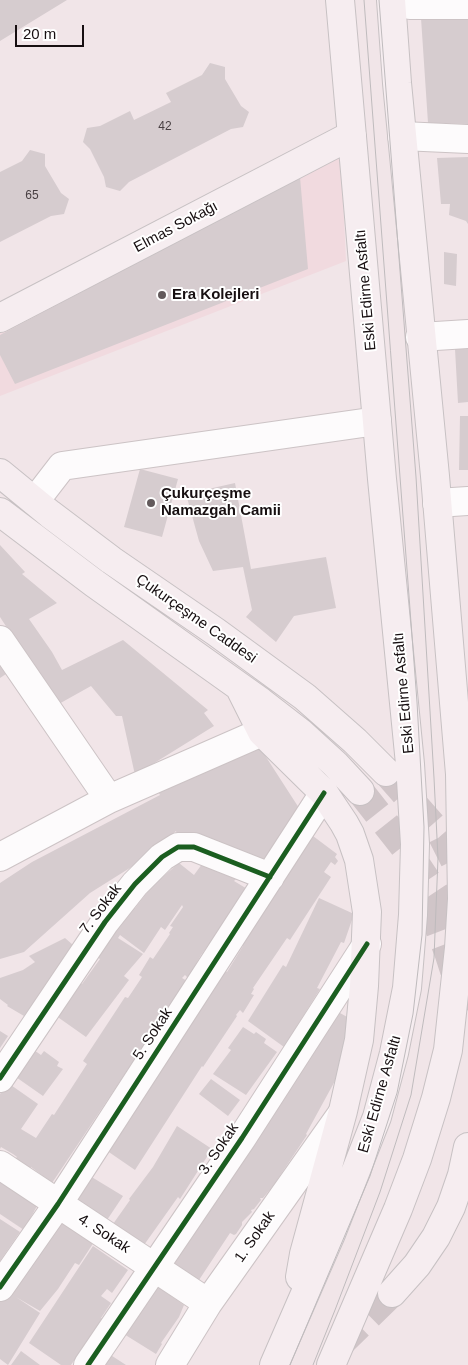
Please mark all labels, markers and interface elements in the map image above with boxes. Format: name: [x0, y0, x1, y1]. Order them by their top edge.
scale bar: [18, 15, 86, 47]
text: 20 m: [23, 25, 56, 42]
house number: 42: [158, 120, 172, 134]
house number: 65: [25, 189, 39, 203]
street label: Elmas Sokağı: [131, 197, 221, 257]
street label: Eski Edirne Asfaltı: [352, 229, 380, 351]
place label: Era Kolejleri: [172, 286, 260, 304]
marker: Era Kolejleri: [156, 289, 168, 301]
place label: Çukurçeşme Namazgah Camii: [161, 485, 281, 520]
marker: Çukurçeşme Namazgah Camii: [145, 497, 157, 509]
street label: Çukurçeşme Caddesi: [132, 571, 260, 667]
street label: Eski Edirne Asfaltı: [390, 632, 418, 754]
street label: 7. Sokak: [76, 880, 126, 938]
street label: 5. Sokak: [130, 1005, 176, 1063]
street label: Eski Edirne Asfaltı: [355, 1033, 405, 1155]
street label: 3. Sokak: [195, 1120, 243, 1178]
street label: 1. Sokak: [231, 1208, 279, 1266]
street label: 4. Sokak: [75, 1211, 133, 1257]

